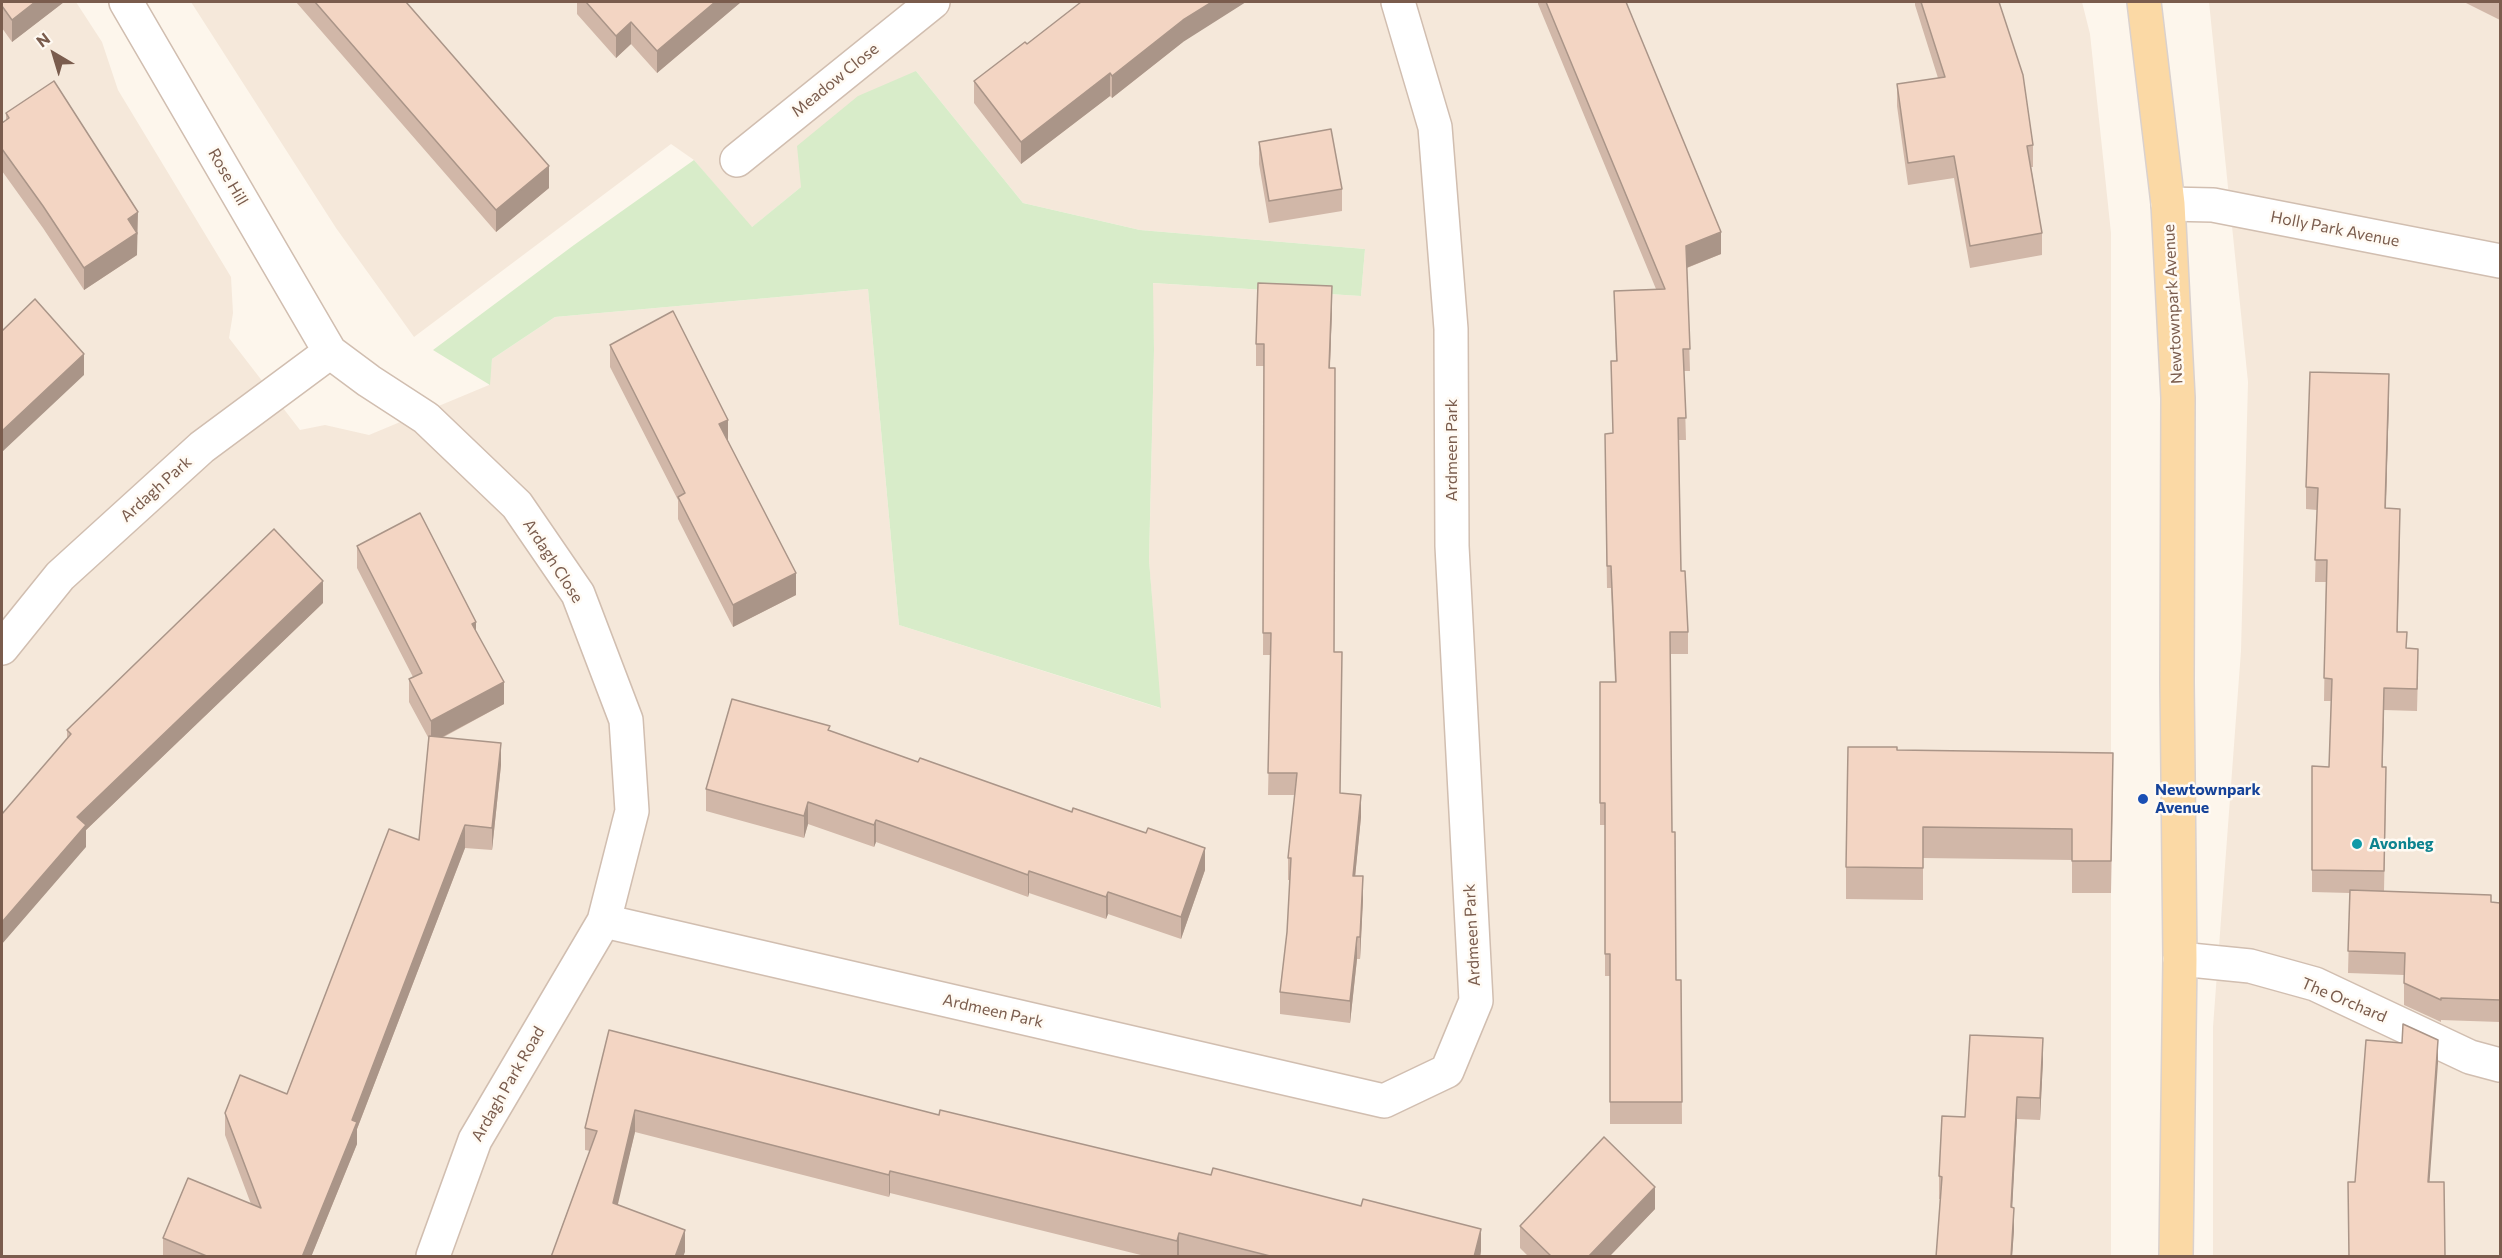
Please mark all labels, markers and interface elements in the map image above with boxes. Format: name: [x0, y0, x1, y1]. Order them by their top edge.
north arrow: [24, 24, 84, 84]
text: N: [32, 28, 53, 51]
street label: Meadow Close: [788, 39, 882, 121]
street label: Rose Hill: [204, 145, 252, 209]
street label: Holly Park Avenue: [2269, 207, 2401, 251]
street label: Newtownpark Avenue: [2159, 224, 2187, 384]
street label: Ardmeen Park: [1442, 399, 1462, 501]
street label: Ardagh Park: [116, 452, 196, 526]
street label: Ardagh Close: [519, 516, 587, 606]
place label: Newtownpark Avenue: [2155, 780, 2261, 818]
marker: Newtownpark Avenue: [2136, 792, 2150, 806]
place label: Avonbeg: [2369, 834, 2434, 854]
marker: Avonbeg: [2350, 837, 2364, 851]
street label: Ardmeen Park: [1460, 883, 1484, 987]
street label: The Orchard: [2298, 973, 2390, 1027]
street label: Ardmeen Park: [941, 990, 1045, 1032]
street label: Ardagh Park Road: [467, 1023, 549, 1145]

